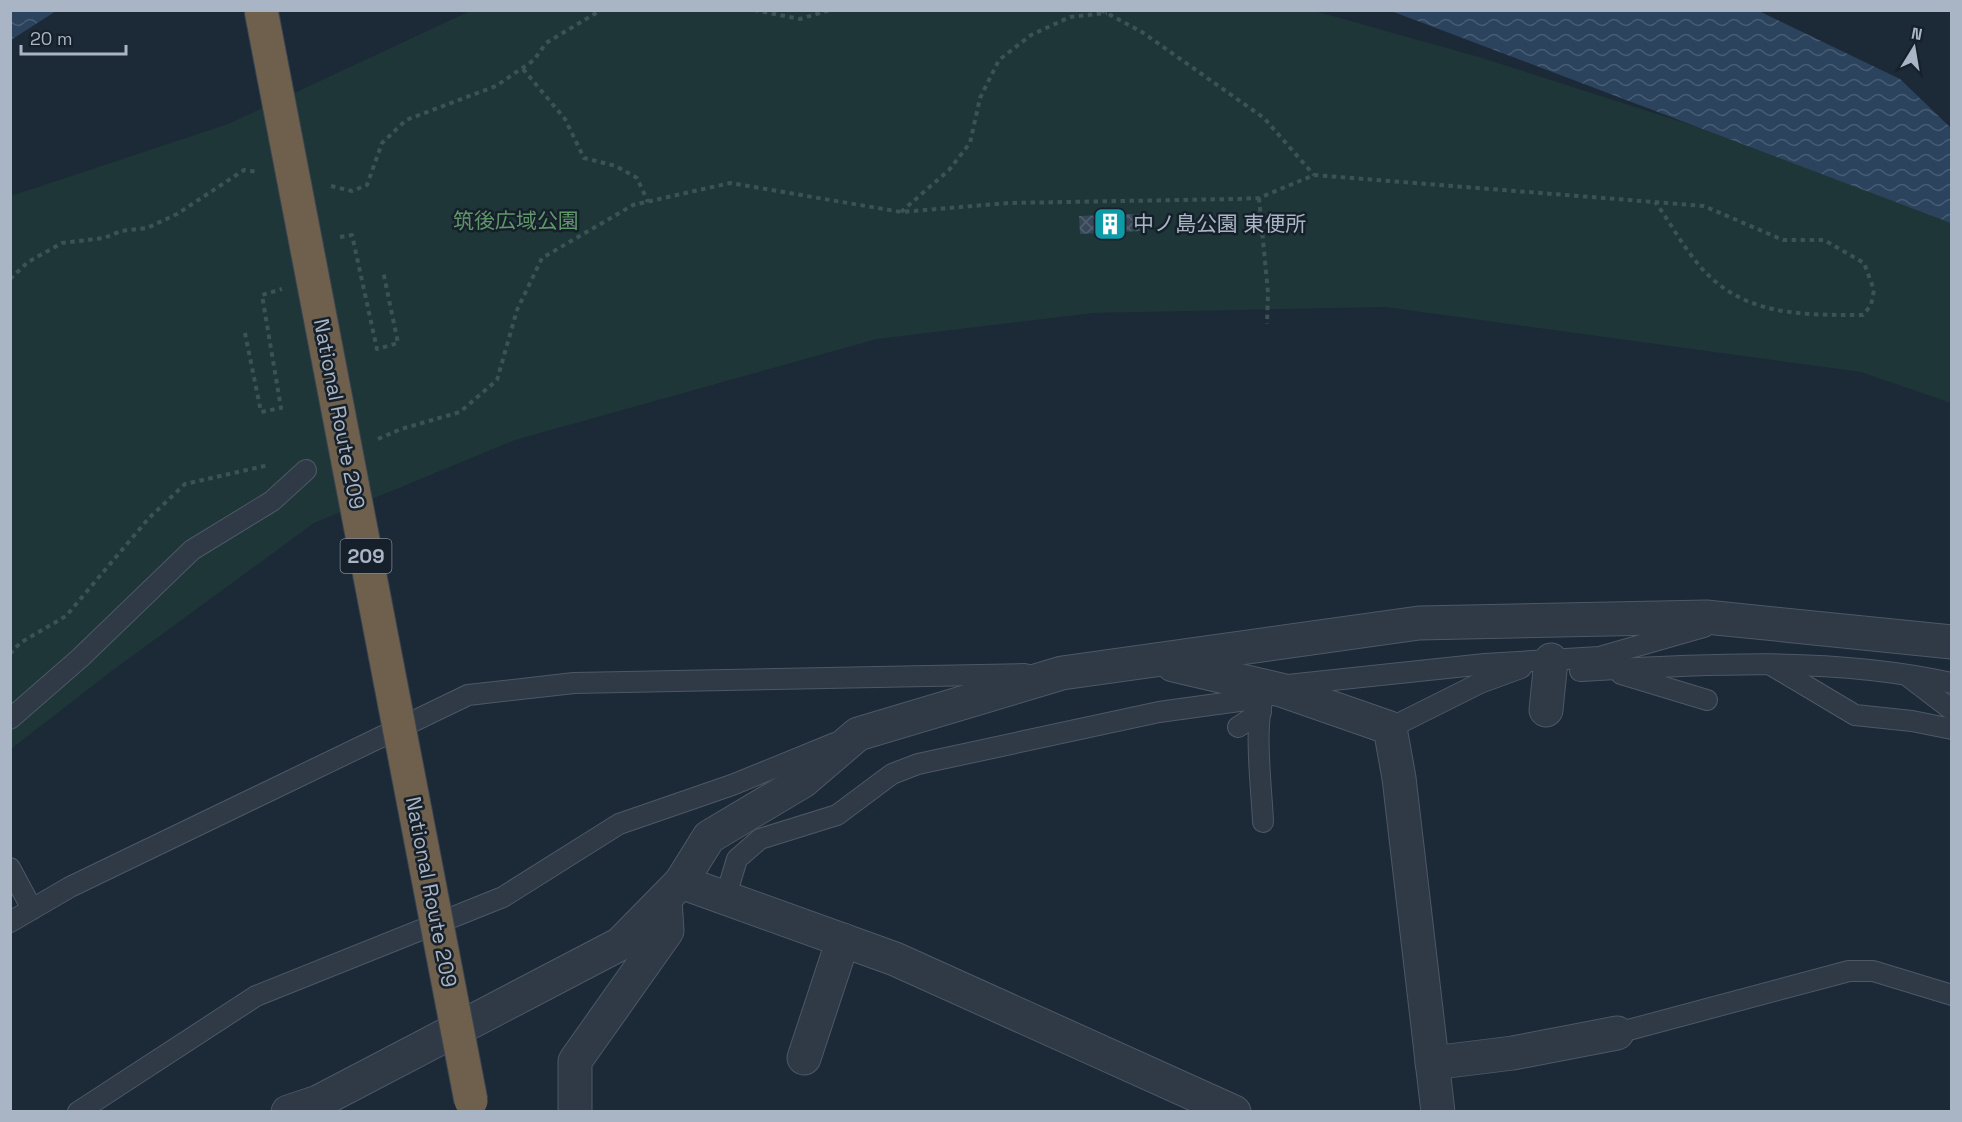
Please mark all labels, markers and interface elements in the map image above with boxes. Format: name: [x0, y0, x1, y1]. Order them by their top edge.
scale bar: [21, 18, 126, 56]
north arrow: [1884, 18, 1944, 78]
text: N: [1909, 22, 1924, 45]
text: 20 m: [30, 27, 73, 50]
building icon: 中ノ島公園 東便所: [1092, 206, 1128, 242]
park label: 筑後広域公園: [453, 207, 579, 234]
place label: 中ノ島公園 東便所: [1133, 210, 1306, 237]
street label: National Route 209: [308, 316, 371, 512]
road number: 209: [340, 539, 392, 573]
street label: National Route 209: [400, 794, 463, 990]

